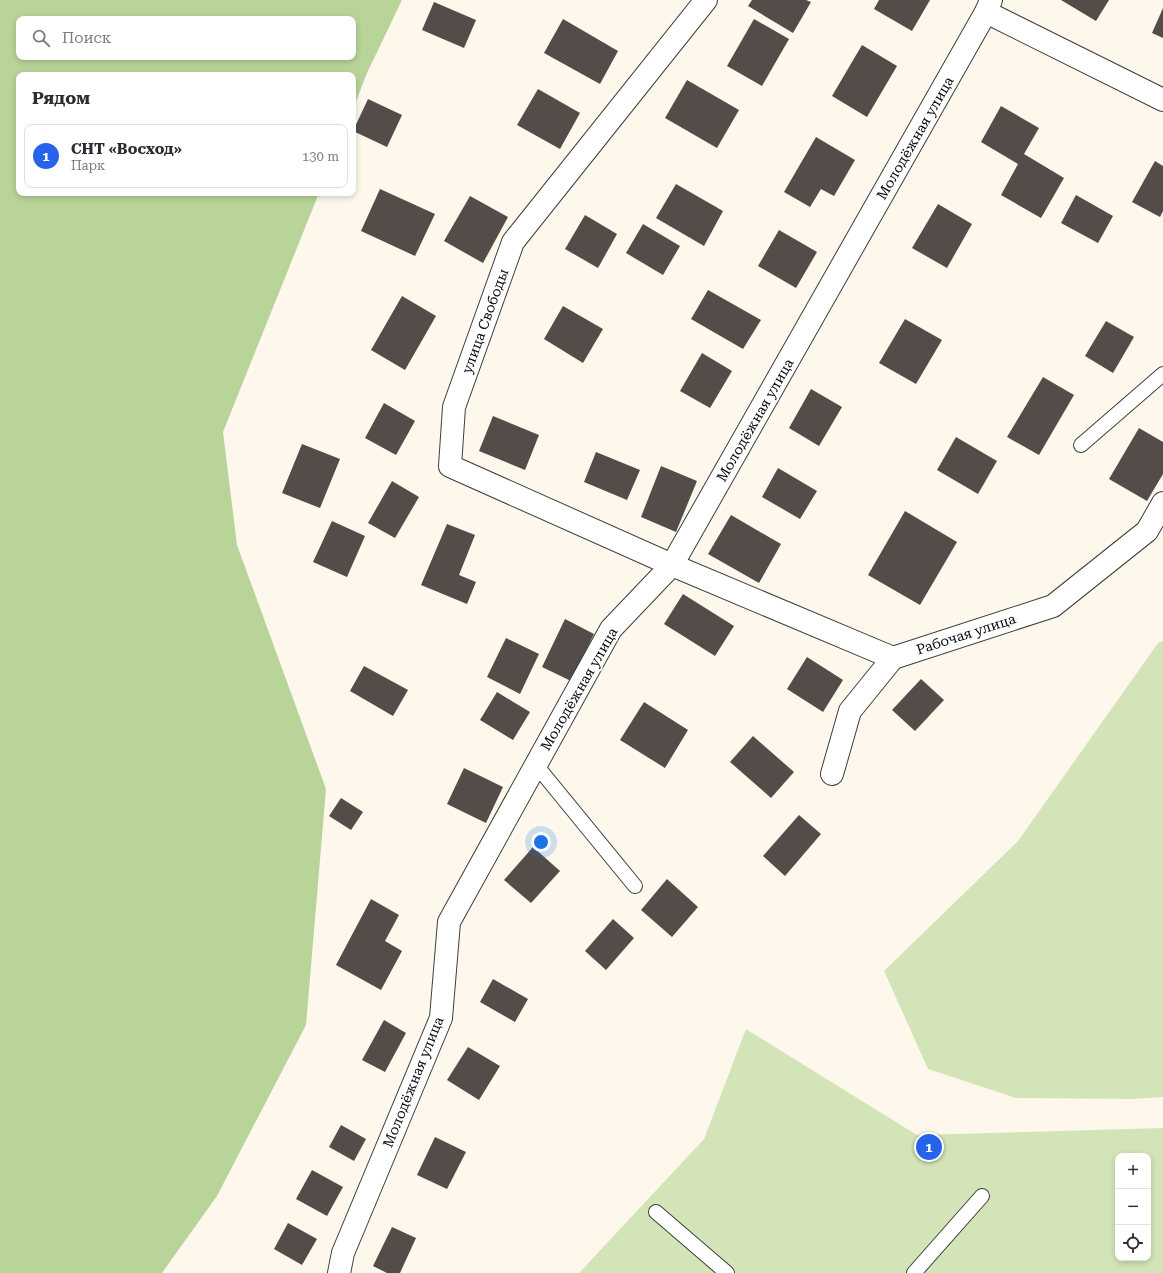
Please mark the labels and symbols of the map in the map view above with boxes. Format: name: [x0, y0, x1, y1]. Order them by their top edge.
street label: Молодёжная улица: [873, 73, 957, 202]
street label: улица Свободы: [459, 266, 511, 376]
street label: Молодёжная улица: [713, 355, 797, 484]
street label: Рабочая улица: [914, 610, 1018, 658]
street label: Молодёжная улица: [537, 624, 621, 753]
your location: [531, 832, 551, 852]
street label: Молодёжная улица: [379, 1014, 447, 1150]
pin: 1: [916, 1132, 942, 1162]

